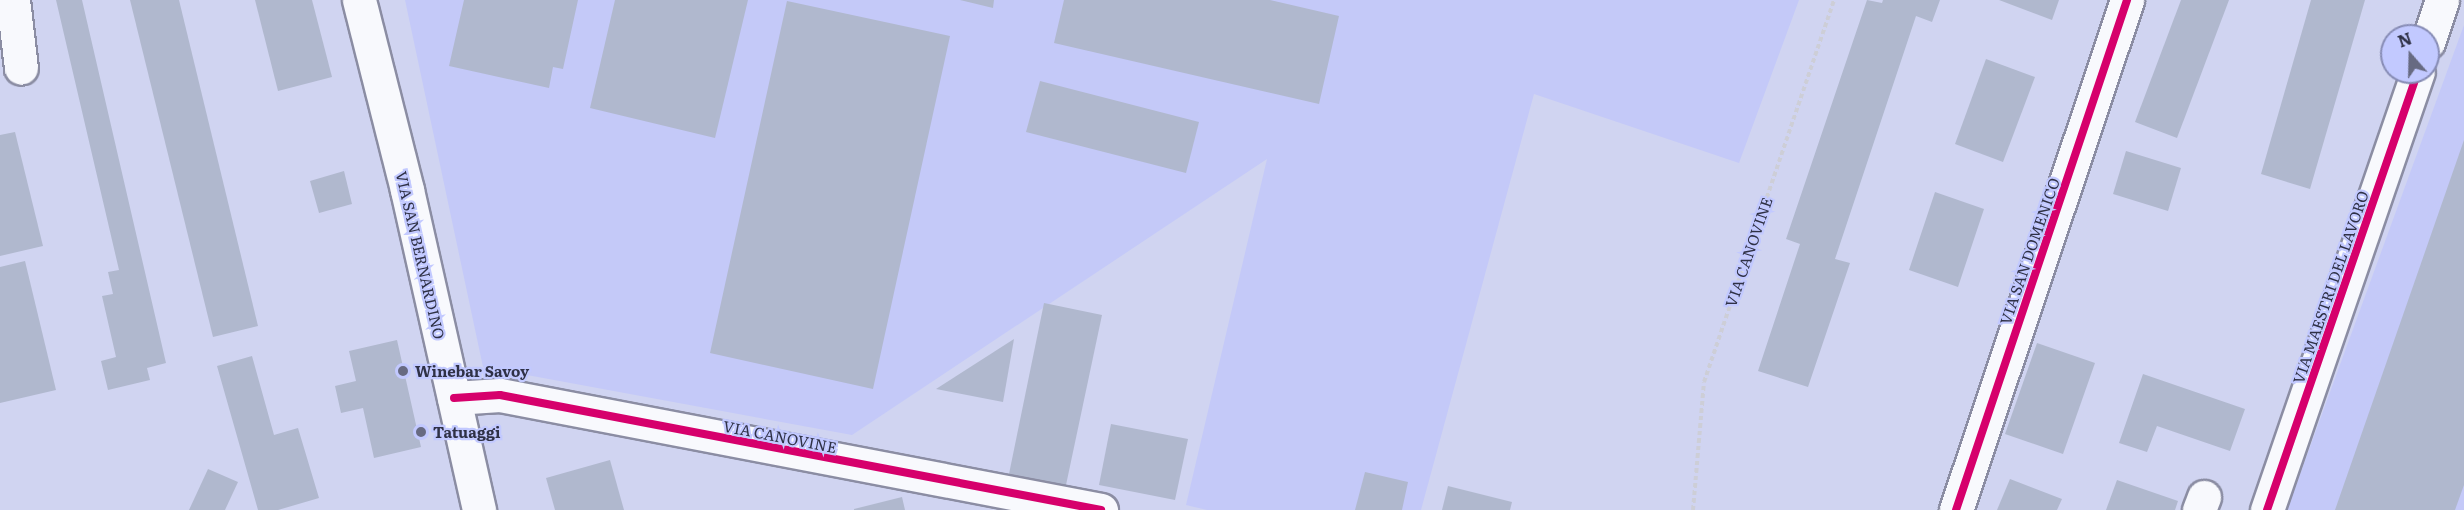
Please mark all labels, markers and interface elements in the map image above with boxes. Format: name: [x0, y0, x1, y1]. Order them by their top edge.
north arrow: [2380, 24, 2440, 84]
text: N: [2394, 25, 2415, 53]
street label: VIA SAN BERNARDINO: [393, 169, 449, 341]
street label: VIA SAN DOMENICO: [1995, 175, 2063, 327]
street label: VIA MAESTRI DEL LAVORO: [2288, 188, 2372, 386]
street label: VIA CANOVINE: [1721, 195, 1775, 309]
place label: Winebar Savoy: [415, 362, 529, 380]
marker: Winebar Savoy: [396, 364, 410, 378]
street label: VIA CANOVINE: [722, 416, 838, 456]
place label: Tatuaggi: [433, 423, 501, 441]
marker: Tatuaggi: [414, 425, 428, 439]

